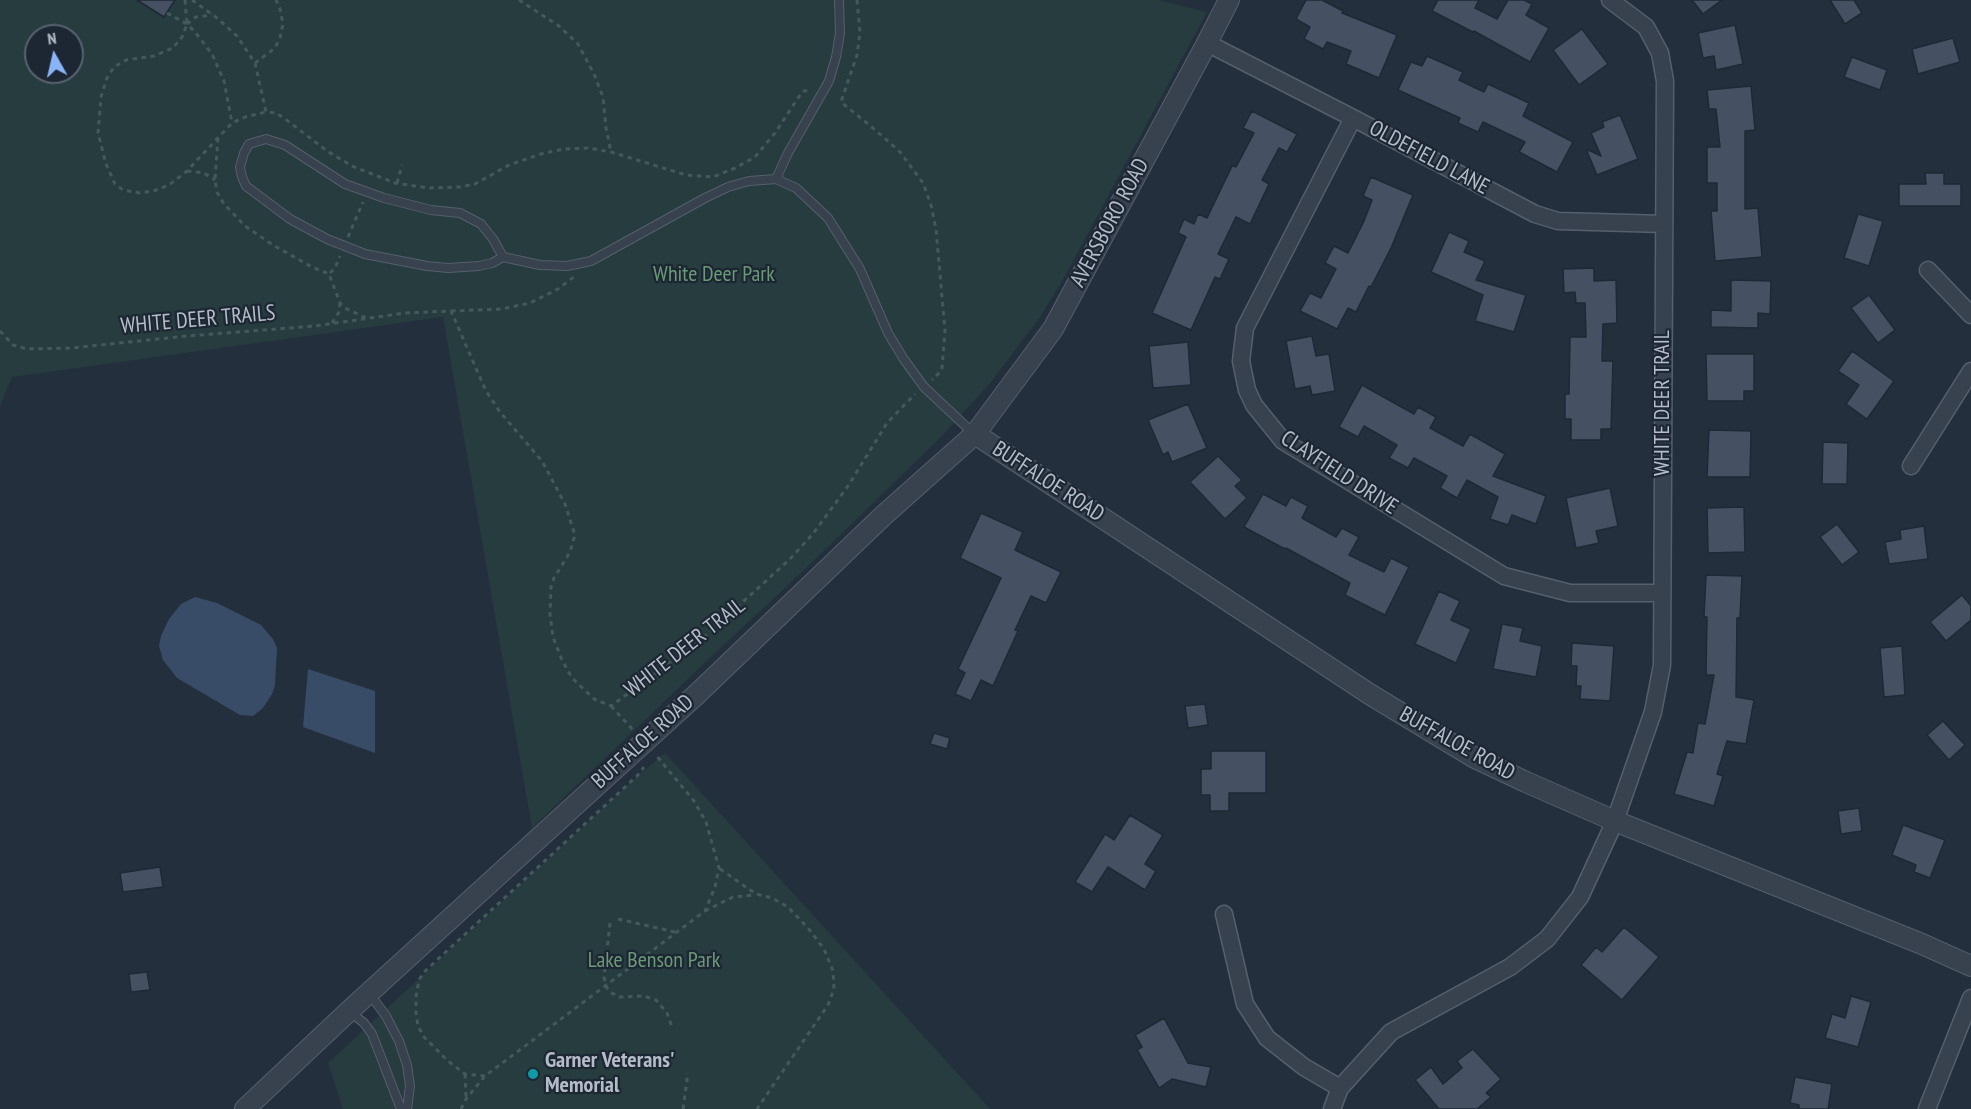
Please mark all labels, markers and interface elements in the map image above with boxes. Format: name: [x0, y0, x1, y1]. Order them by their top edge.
north arrow: [24, 24, 84, 84]
text: N: [46, 28, 57, 49]
street label: OLDEFIELD LANE: [1364, 115, 1494, 201]
street label: AVERSBORO ROAD: [1065, 154, 1155, 292]
park label: White Deer Park: [653, 262, 775, 288]
street label: WHITE DEER TRAILS: [120, 300, 276, 340]
street label: WHITE DEER TRAIL: [1650, 330, 1676, 476]
street label: CLAYFIELD DRIVE: [1275, 425, 1403, 521]
street label: BUFFALOE ROAD: [987, 436, 1109, 528]
street label: WHITE DEER TRAIL: [619, 593, 751, 703]
street label: BUFFALOE ROAD: [587, 689, 699, 795]
street label: BUFFALOE ROAD: [1395, 701, 1519, 787]
park label: Lake Benson Park: [588, 948, 720, 974]
place label: Garner Veterans' Memorial: [545, 1048, 675, 1100]
marker: Garner Veterans' Memorial: [526, 1067, 540, 1081]

